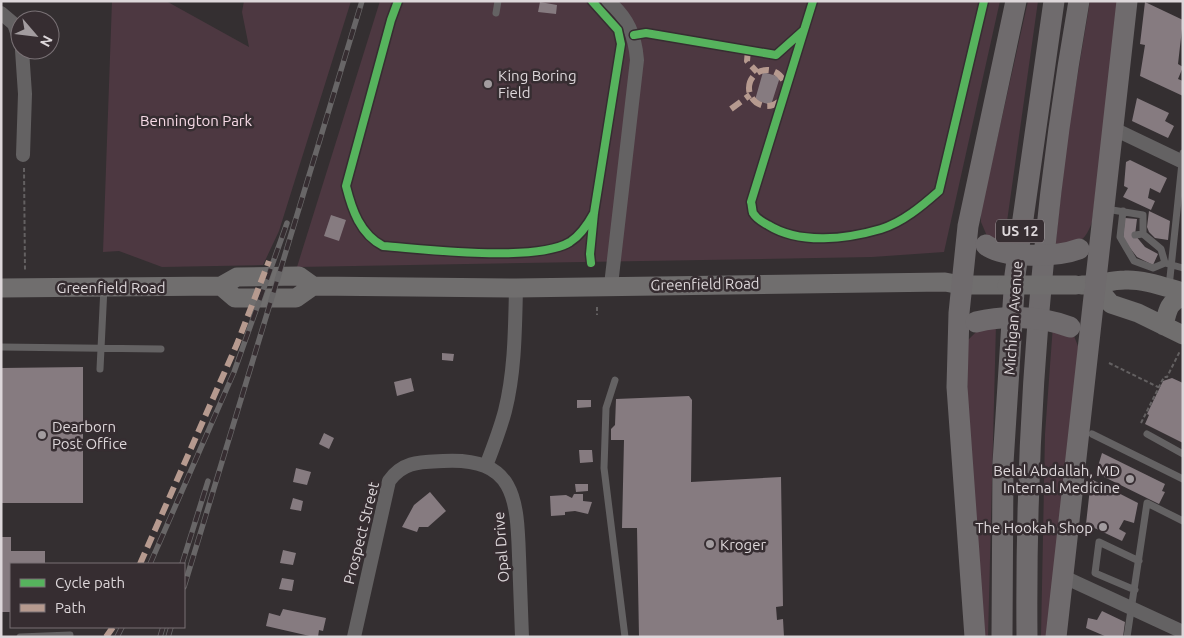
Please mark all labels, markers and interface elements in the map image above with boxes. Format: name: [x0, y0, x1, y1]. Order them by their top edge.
north arrow: [10, 10, 60, 60]
text: N: [37, 33, 56, 49]
place label: King Boring Field: [498, 67, 577, 101]
marker: King Boring Field: [482, 78, 494, 90]
park label: Bennington Park: [140, 112, 253, 129]
road number: US 12: [996, 220, 1044, 242]
street label: Michigan Avenue: [1001, 260, 1025, 376]
street label: Greenfield Road: [650, 275, 760, 293]
street label: Greenfield Road: [56, 279, 166, 296]
place label: Dearborn Post Office: [52, 418, 127, 452]
marker: Dearborn Post Office: [36, 429, 48, 441]
place label: Belal Abdallah, MD Internal Medicine: [993, 462, 1120, 496]
marker: Belal Abdallah, MD Internal Medicine: [1124, 473, 1136, 485]
street label: Prospect Street: [340, 480, 382, 586]
street label: Opal Drive: [490, 511, 512, 583]
place label: The Hookah Shop: [975, 519, 1093, 536]
marker: The Hookah Shop: [1097, 521, 1109, 533]
place label: Kroger: [720, 536, 766, 553]
marker: Kroger: [704, 538, 716, 550]
legend: [10, 563, 185, 628]
text: Cycle path: [55, 574, 125, 591]
text: Path: [55, 599, 86, 616]

